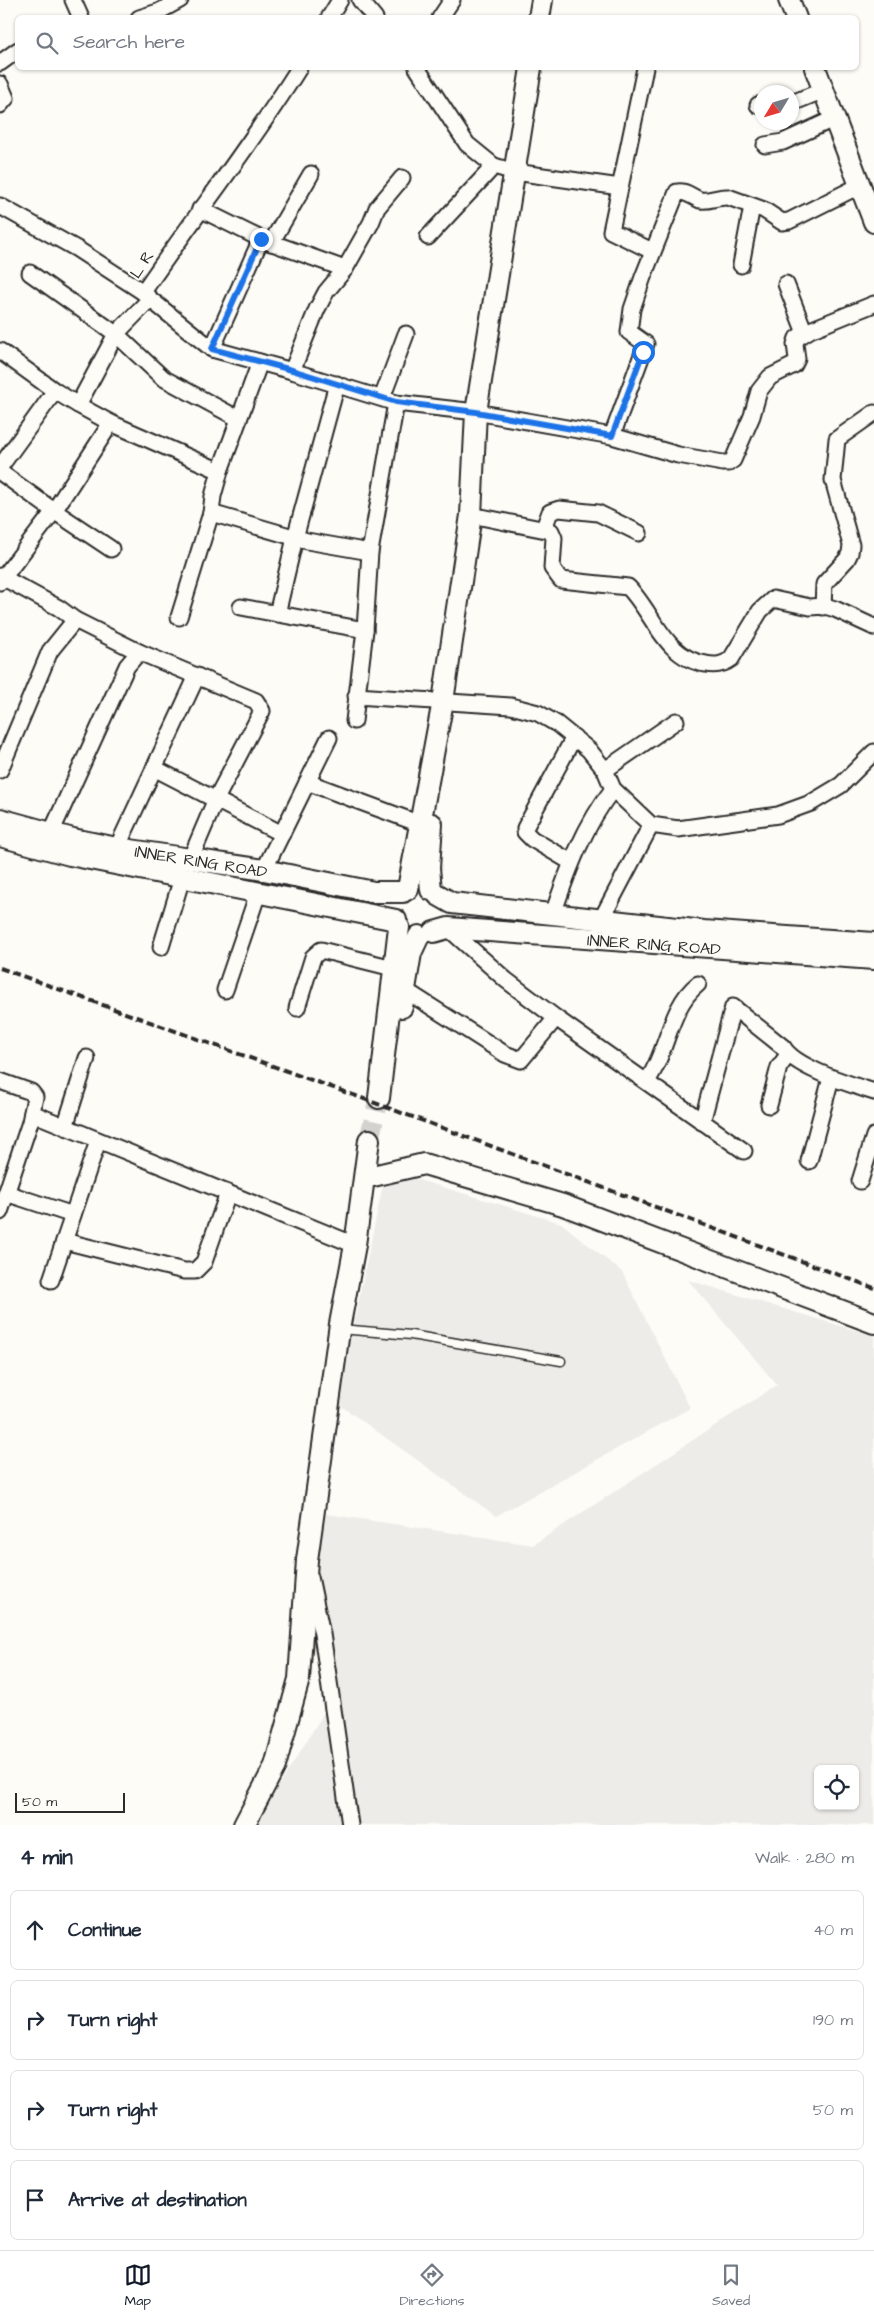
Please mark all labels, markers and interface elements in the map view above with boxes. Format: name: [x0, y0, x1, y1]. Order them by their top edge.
search box: [15, 15, 859, 70]
icon: search: [33, 29, 61, 57]
text: Search here: [73, 29, 185, 56]
north arrow: [754, 85, 799, 130]
route end: [250, 228, 273, 251]
street label: L R: [125, 246, 159, 283]
route start: [632, 341, 655, 364]
street label: INNER RING ROAD: [133, 841, 269, 883]
street label: INNER RING ROAD: [586, 929, 721, 961]
map controls: [814, 1765, 859, 1810]
button: locate: [814, 1765, 859, 1810]
scale bar: [15, 1790, 125, 1813]
text: 50 m: [22, 1792, 57, 1812]
text: 4 min: [20, 1843, 73, 1872]
text: Walk · 280 m: [755, 1847, 854, 1869]
icon: ahead: [21, 1916, 49, 1944]
text: Continue: [68, 1917, 142, 1944]
text: 40 m: [813, 1919, 853, 1941]
icon: right: [21, 2006, 49, 2034]
text: Turn right: [68, 2007, 157, 2034]
text: 190 m: [813, 2009, 853, 2031]
icon: right: [21, 2096, 49, 2124]
text: Turn right: [68, 2097, 157, 2124]
text: 50 m: [813, 2099, 853, 2121]
icon: arrive: [21, 2186, 49, 2214]
text: Arrive at destination: [68, 2187, 247, 2214]
tab: Map: [124, 2261, 152, 2311]
tab: Directions: [399, 2261, 464, 2311]
tab: Saved: [712, 2261, 750, 2311]

